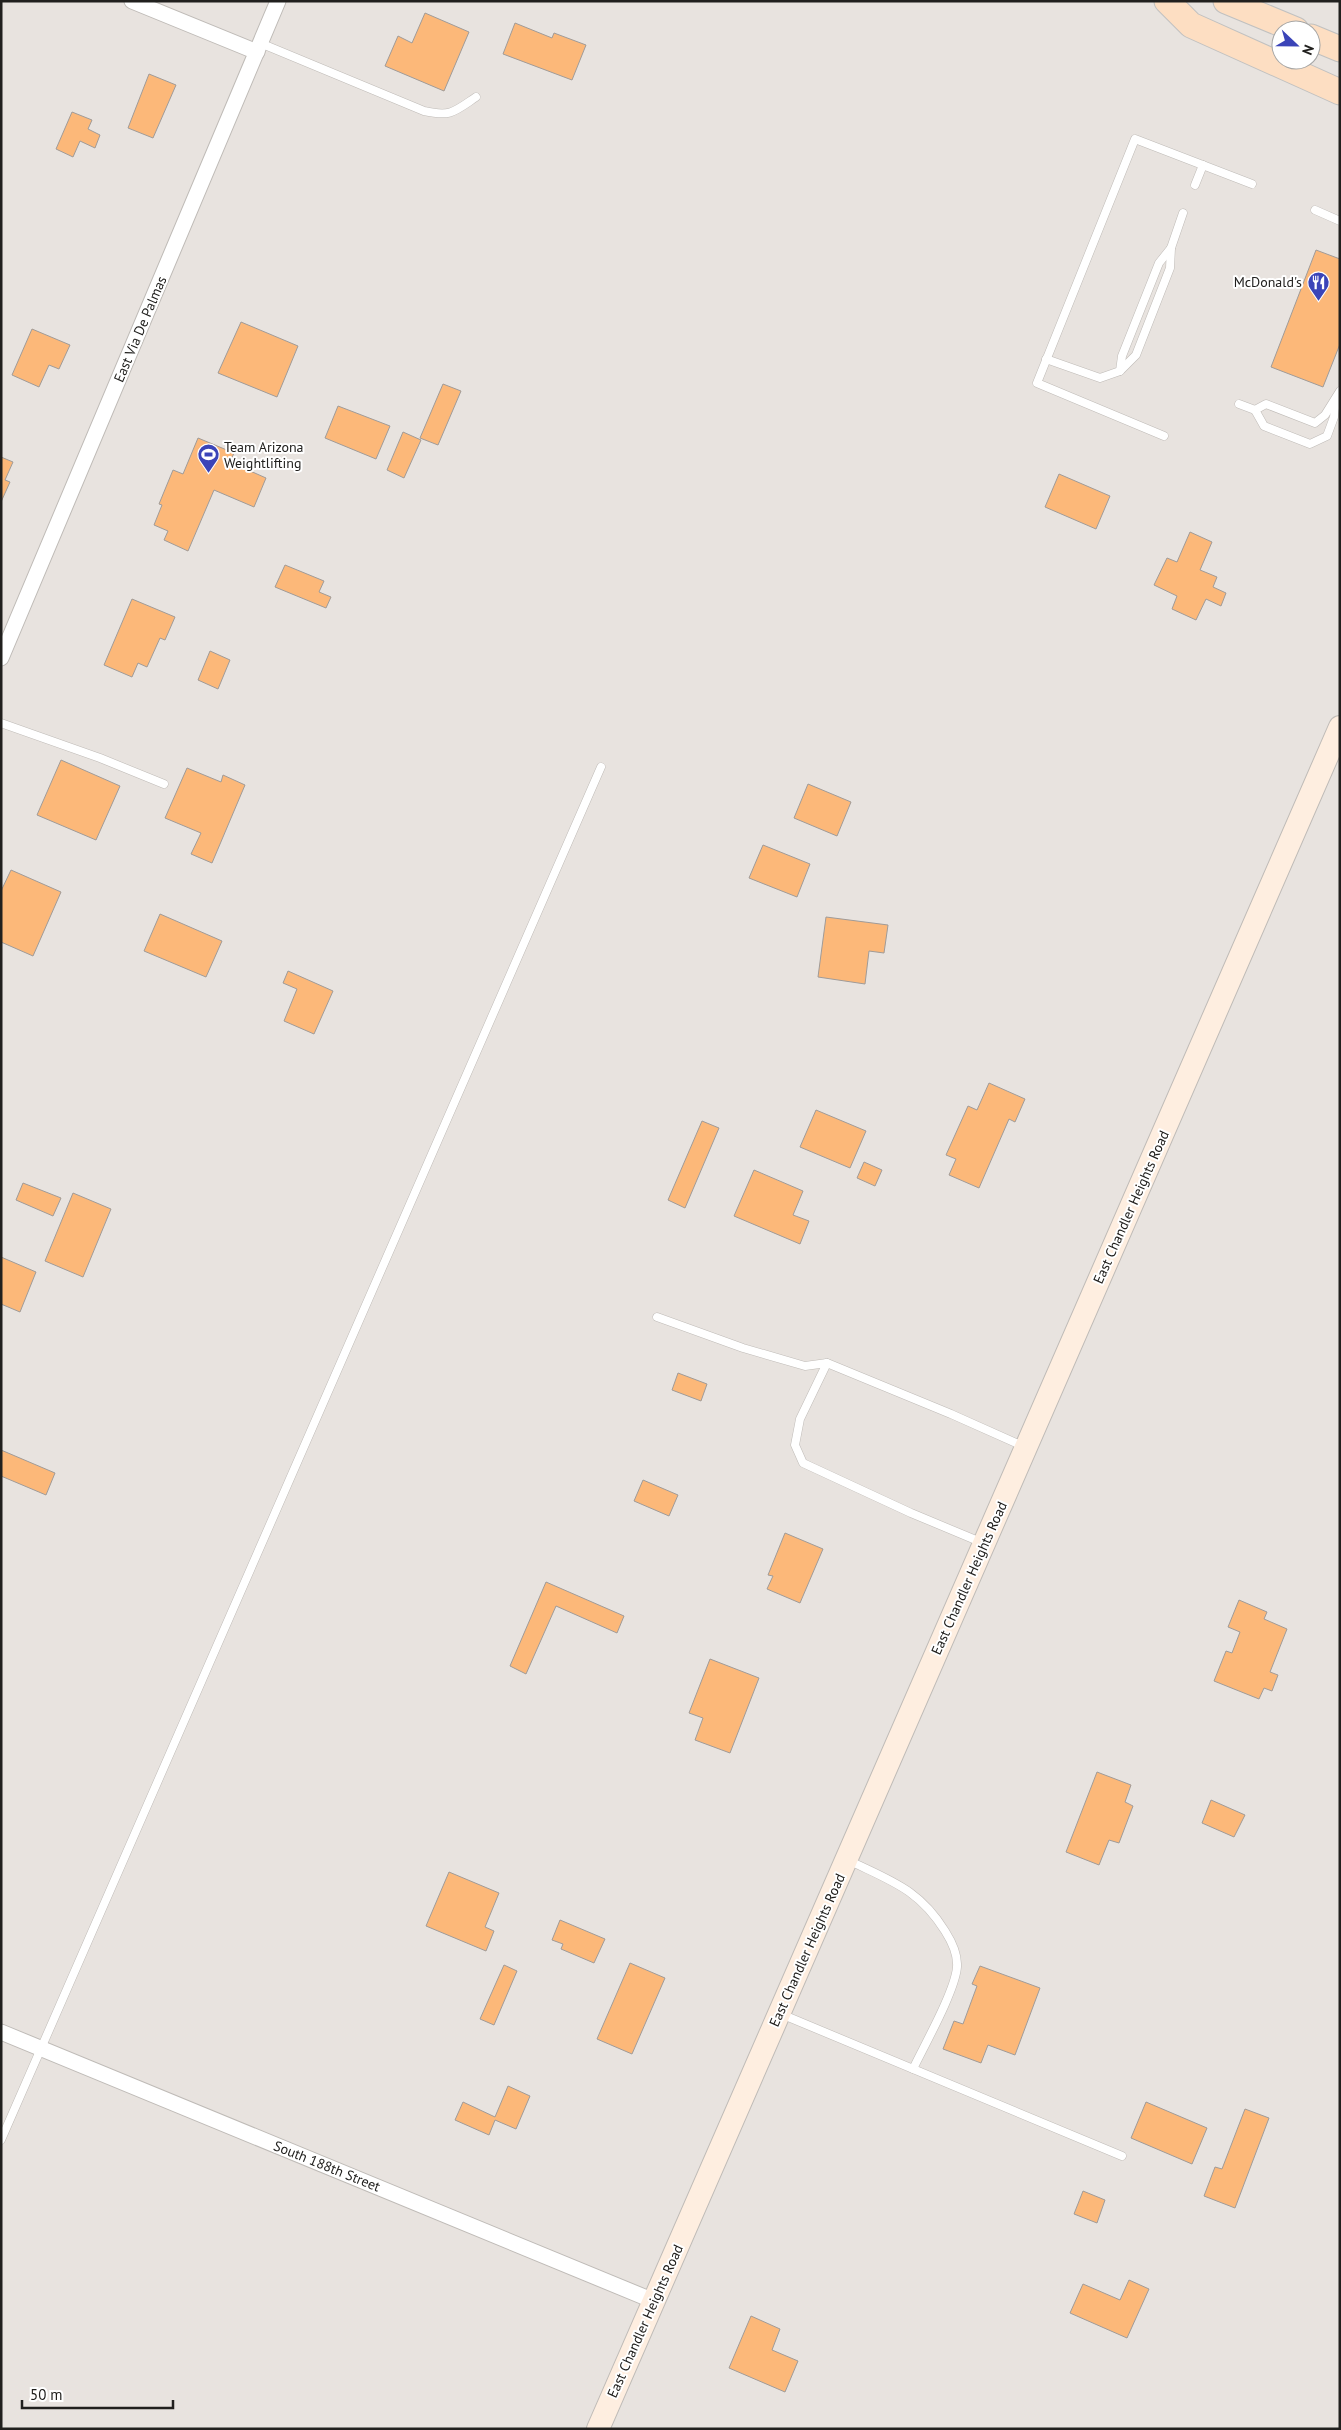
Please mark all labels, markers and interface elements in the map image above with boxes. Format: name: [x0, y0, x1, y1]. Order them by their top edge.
north arrow: [1271, 20, 1321, 70]
text: N: [1298, 42, 1318, 58]
restaurant icon: McDonald's: [1306, 270, 1330, 301]
street label: East Via De Palmas: [110, 273, 170, 385]
place label: McDonald's: [1234, 273, 1302, 291]
place label: Team Arizona Weightlifting: [224, 438, 304, 472]
sports icon: Team Arizona Weightlifting: [196, 443, 220, 474]
street label: East Chandler Heights Road: [1089, 1128, 1173, 1286]
street label: East Chandler Heights Road: [927, 1499, 1011, 1657]
street label: East Chandler Heights Road: [765, 1871, 849, 2029]
street label: South 188th Street: [271, 2136, 383, 2196]
street label: East Chandler Heights Road: [603, 2242, 687, 2400]
scale bar: [22, 2378, 174, 2410]
text: 50 m: [30, 2385, 63, 2404]

